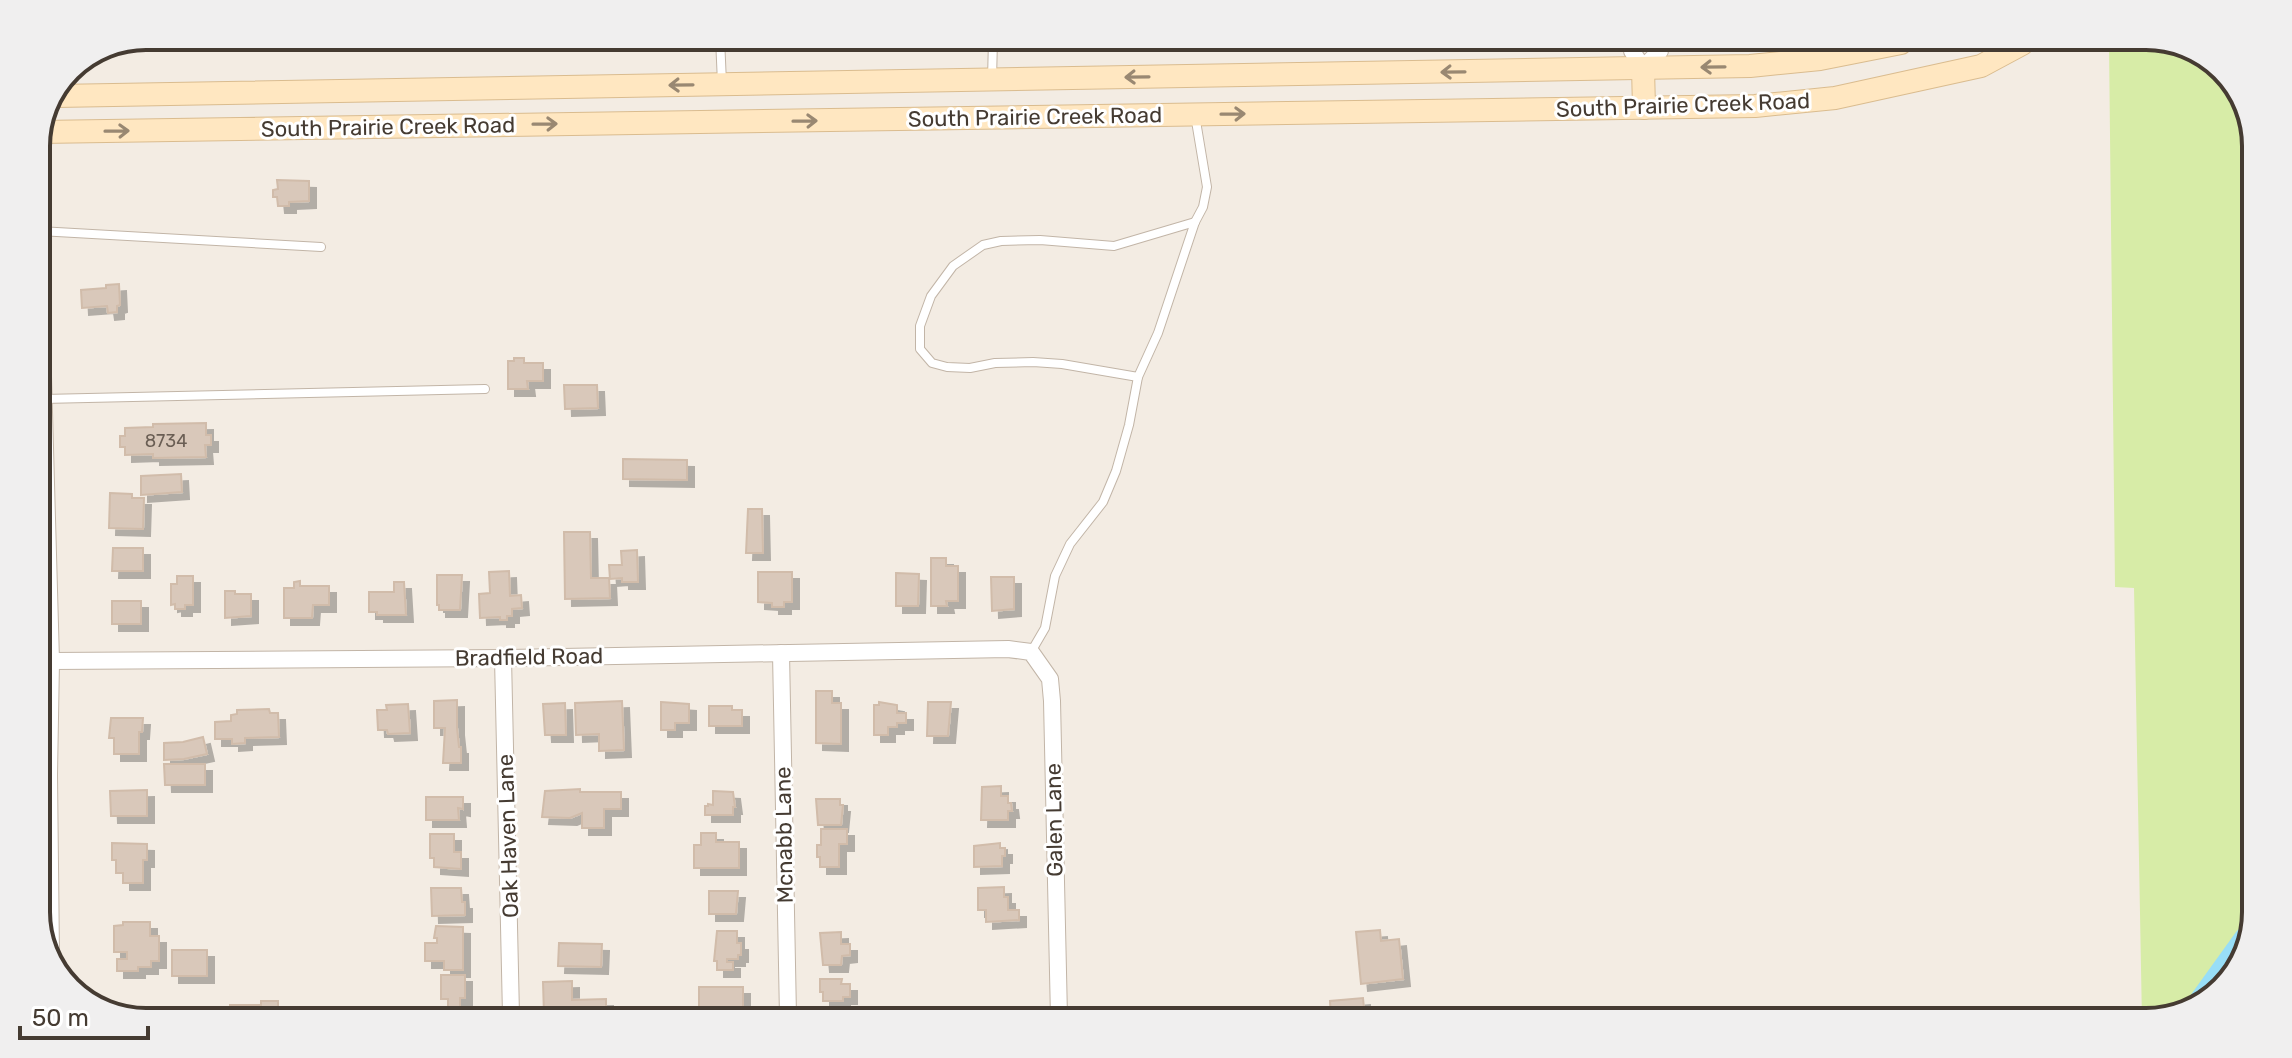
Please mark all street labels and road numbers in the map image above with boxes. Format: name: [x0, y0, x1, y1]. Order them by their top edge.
street label: South Prairie Creek Road: [1555, 87, 1811, 123]
street label: South Prairie Creek Road: [908, 101, 1162, 133]
street label: South Prairie Creek Road: [261, 111, 515, 143]
street label: Bradfield Road: [455, 642, 603, 672]
street label: Oak Haven Lane: [492, 753, 524, 919]
street label: Galen Lane: [1040, 763, 1068, 877]
street label: Mcnabb Lane: [769, 766, 799, 904]

